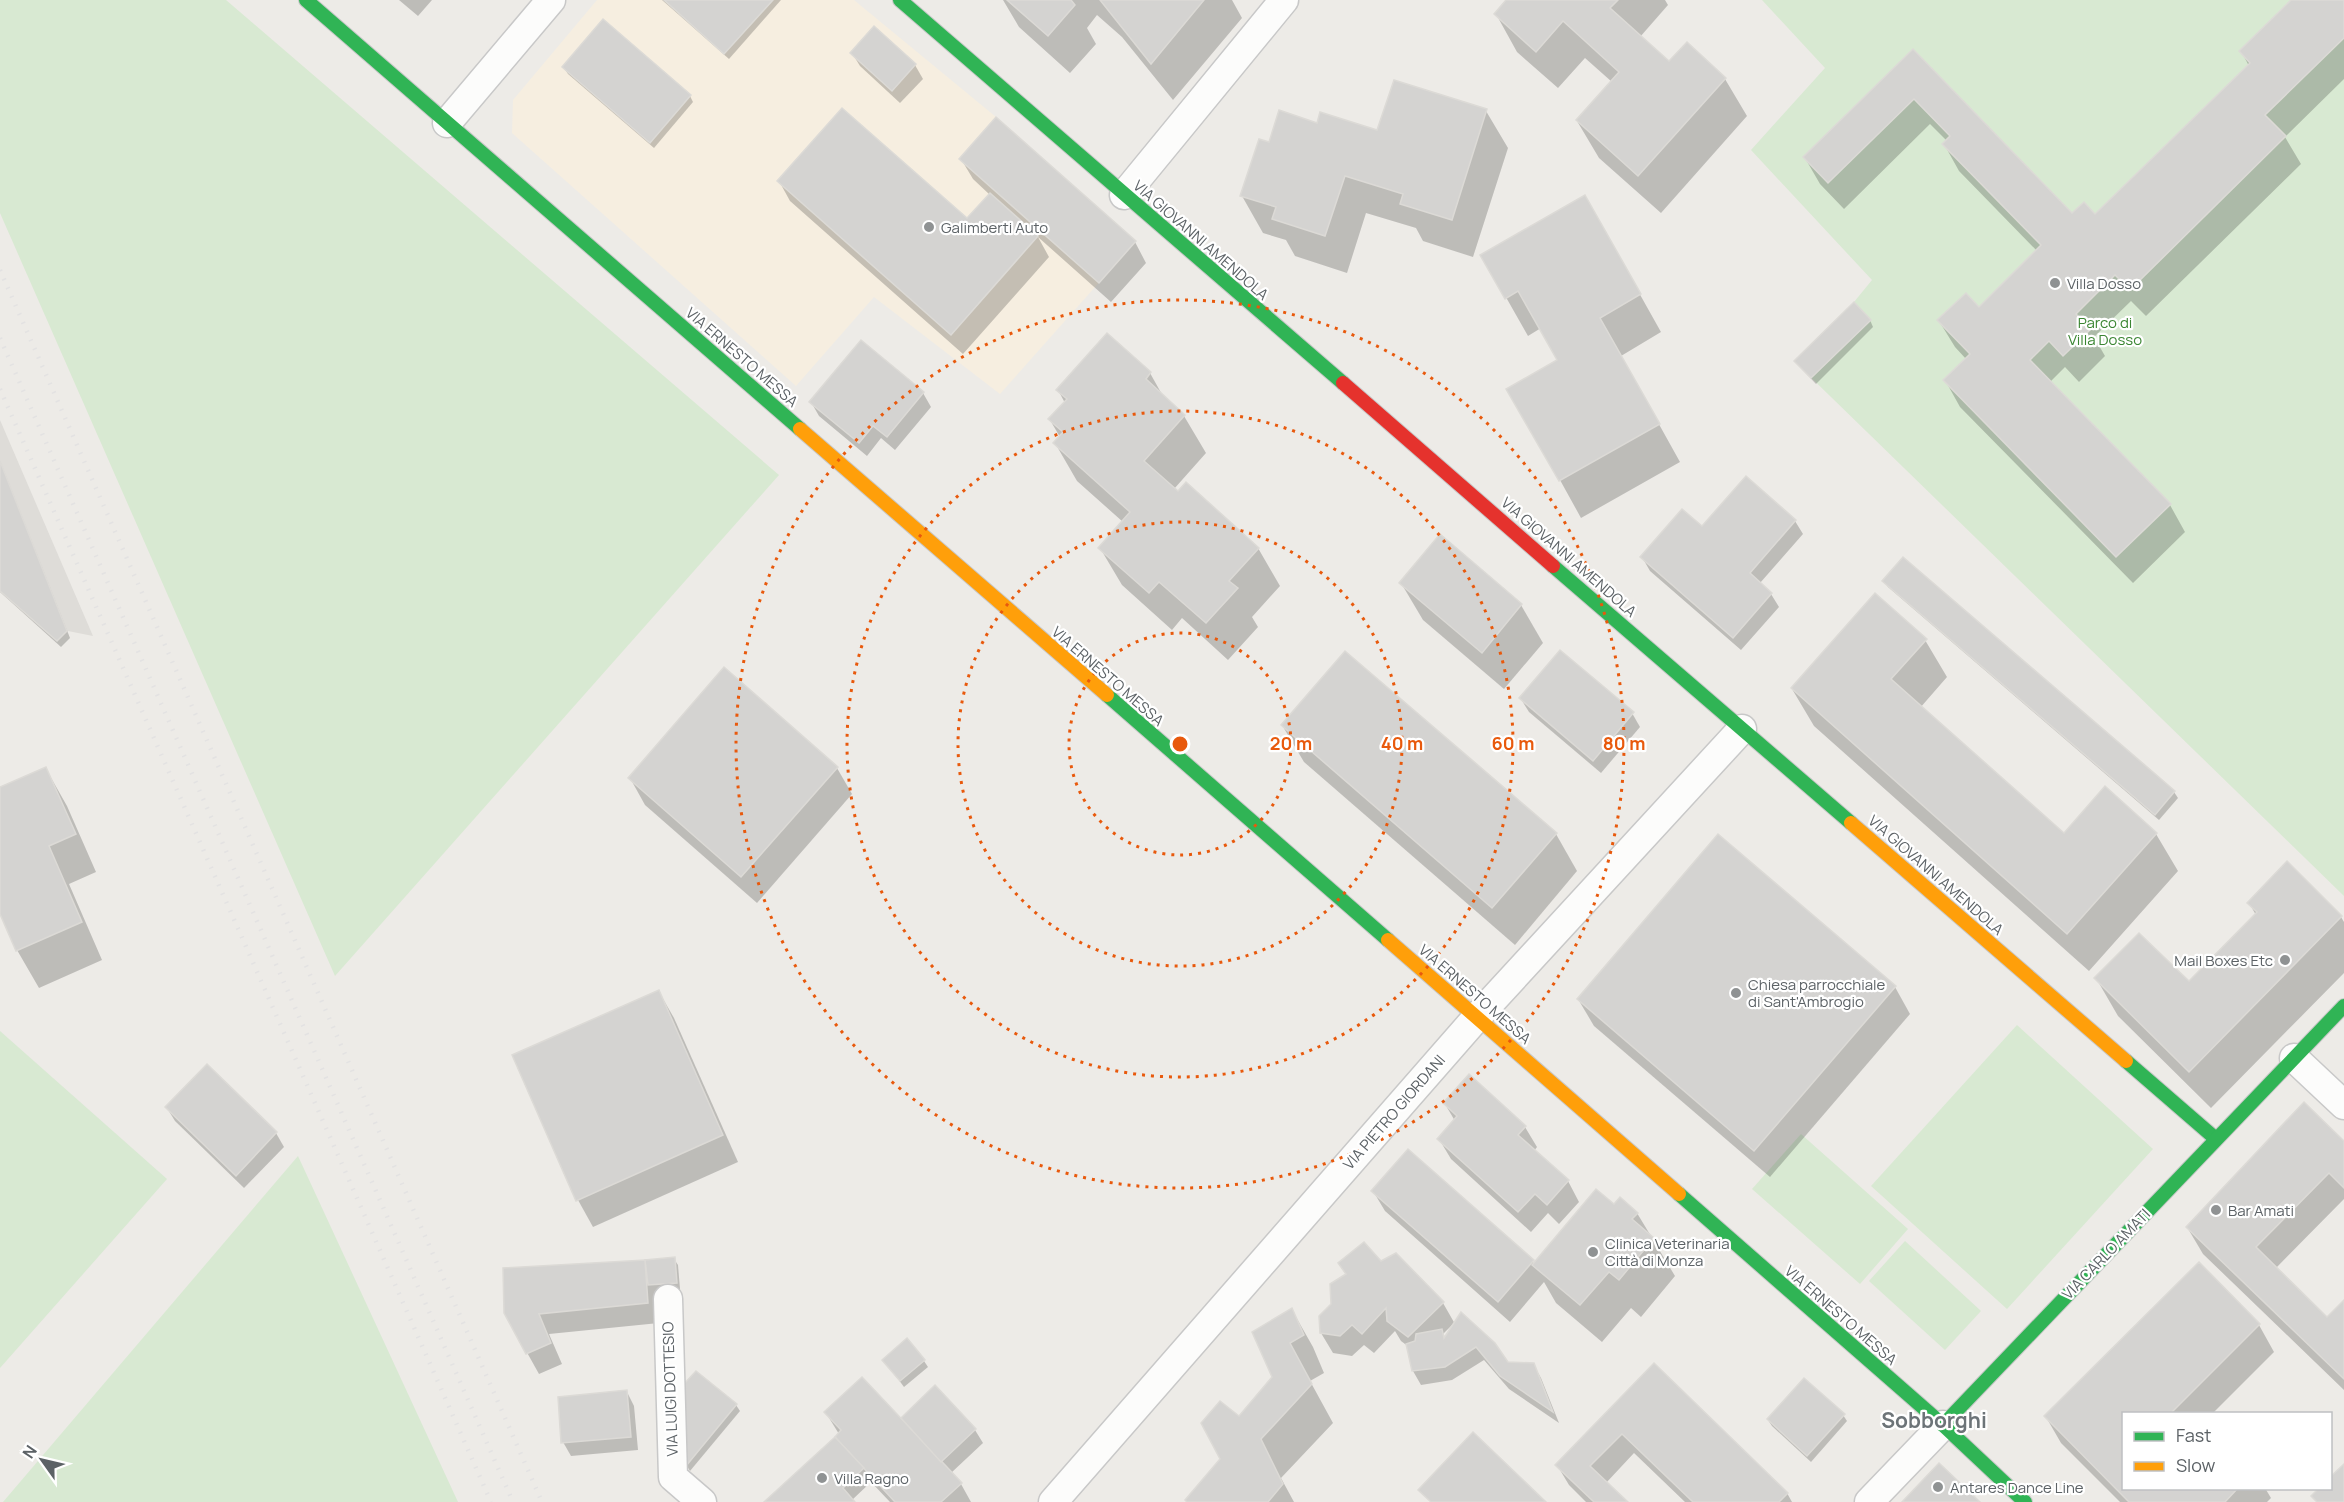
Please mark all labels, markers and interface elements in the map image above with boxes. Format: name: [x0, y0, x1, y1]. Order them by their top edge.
street label: VIA GIOVANNI AMENDOLA: [1129, 175, 1274, 305]
place label: Galimberti Auto: [941, 217, 1048, 238]
marker: Galimberti Auto: [922, 220, 936, 234]
place label: Villa Dosso: [2067, 273, 2141, 294]
marker: Villa Dosso: [2048, 276, 2062, 290]
street label: VIA ERNESTO MESSA: [681, 302, 803, 412]
park label: Parco di Villa Dosso: [2068, 312, 2142, 350]
street label: VIA GIOVANNI AMENDOLA: [1497, 492, 1642, 622]
street label: VIA ERNESTO MESSA: [1047, 621, 1169, 731]
text: 20 m: [1270, 731, 1312, 755]
text: 40 m: [1381, 731, 1423, 755]
text: 60 m: [1492, 731, 1534, 755]
text: 80 m: [1603, 731, 1645, 755]
centre of rings: [1170, 734, 1190, 754]
street label: VIA GIOVANNI AMENDOLA: [1864, 810, 2009, 940]
street label: VIA ERNESTO MESSA: [1414, 939, 1536, 1049]
place label: Mail Boxes Etc: [2174, 950, 2273, 971]
marker: Mail Boxes Etc: [2278, 953, 2292, 967]
place label: Chiesa parrocchiale di Sant'Ambrogio: [1748, 974, 1885, 1012]
marker: Chiesa parrocchiale di Sant'Ambrogio: [1729, 986, 1743, 1000]
street label: VIA PIETRO GIORDANI: [1338, 1050, 1450, 1174]
place label: Bar Amati: [2228, 1200, 2294, 1221]
marker: Bar Amati: [2209, 1203, 2223, 1217]
street label: VIA CARLO AMATI: [2057, 1204, 2155, 1304]
place label: Clinica Veterinaria Città di Monza: [1605, 1233, 1730, 1271]
marker: Clinica Veterinaria Città di Monza: [1586, 1245, 1600, 1259]
street label: VIA ERNESTO MESSA: [1780, 1260, 1902, 1370]
street label: VIA LUIGI DOTTESIO: [657, 1321, 683, 1457]
district label: Sobborghi: [1881, 1406, 1987, 1434]
legend: [2122, 1412, 2332, 1490]
text: Fast: [2176, 1423, 2211, 1447]
north arrow: [12, 1430, 72, 1490]
text: N: [17, 1441, 42, 1463]
text: Slow: [2176, 1453, 2216, 1477]
place label: Villa Ragno: [834, 1468, 909, 1489]
marker: Villa Ragno: [815, 1471, 829, 1485]
place label: Antares Dance Line: [1950, 1477, 2084, 1498]
marker: Antares Dance Line: [1931, 1480, 1945, 1494]

